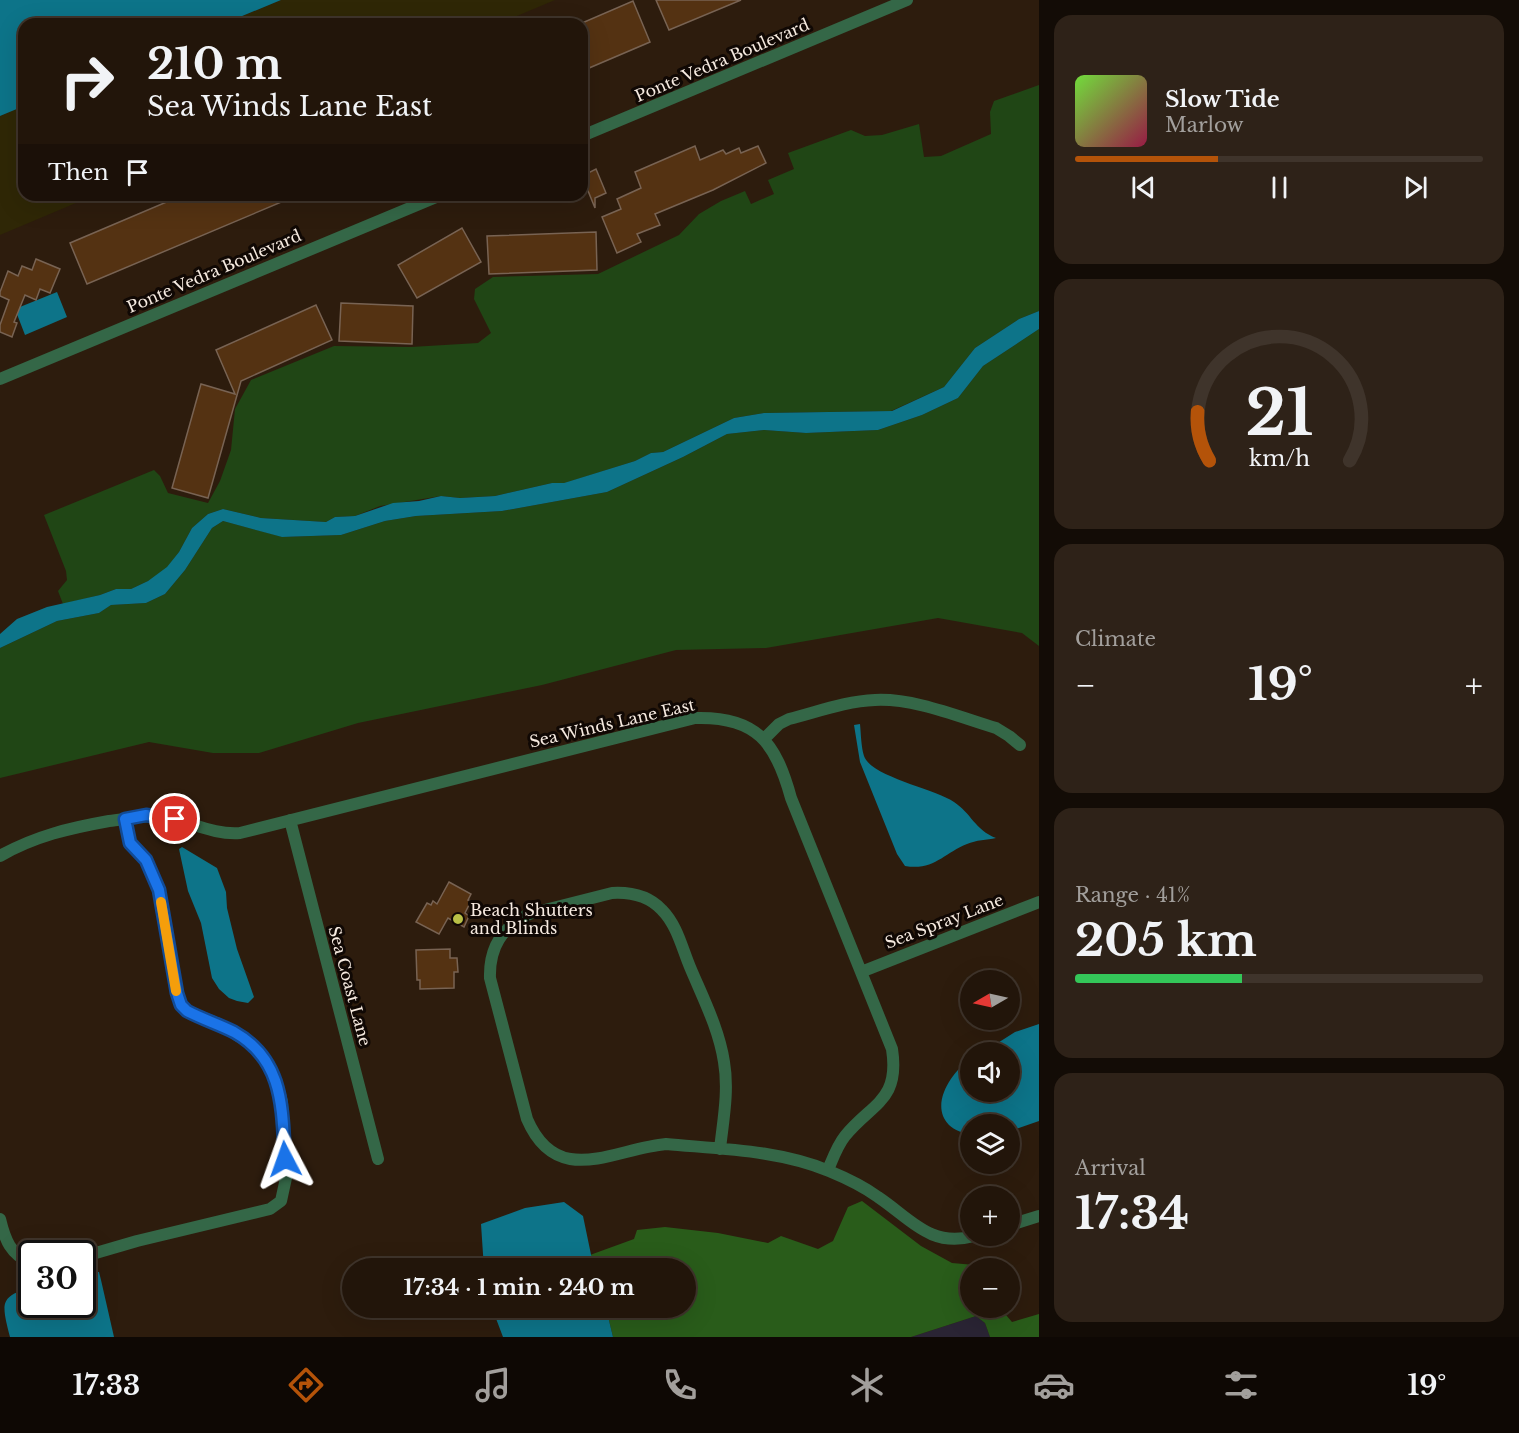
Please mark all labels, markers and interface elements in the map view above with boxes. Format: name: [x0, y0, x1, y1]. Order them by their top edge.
street label: Ponte Vedra Boulevard: [632, 14, 812, 106]
text: 210 m: [147, 38, 282, 90]
icon: right: [48, 42, 126, 120]
text: Slow Tide: [1165, 86, 1280, 113]
text: Sea Winds Lane East: [147, 90, 432, 123]
text: Marlow: [1165, 113, 1244, 137]
icon: arrive: [121, 156, 154, 189]
text: Then: [48, 159, 109, 186]
icon: previous: [1127, 171, 1160, 204]
icon: pause: [1263, 171, 1296, 204]
icon: next: [1399, 171, 1432, 204]
street label: Ponte Vedra Boulevard: [124, 225, 304, 317]
text: 21: [1245, 374, 1313, 452]
text: km/h: [1249, 446, 1310, 473]
text: Climate: [1075, 627, 1156, 651]
text: 19°: [1248, 656, 1313, 712]
text: −: [1075, 665, 1096, 706]
text: +: [1465, 665, 1483, 706]
street label: Sea Winds Lane East: [527, 694, 697, 752]
pin: [149, 793, 200, 844]
icon: arrive: [158, 802, 191, 835]
text: Range · 41%: [1075, 883, 1190, 907]
street label: Sea Spray Lane: [882, 889, 1006, 953]
place label: Beach Shutters and Blinds: [470, 900, 593, 938]
marker: Beach Shutters and Blinds: [451, 912, 465, 926]
text: 205 km: [1075, 912, 1257, 968]
street label: Sea Coast Lane: [324, 924, 376, 1048]
north arrow: [960, 970, 1020, 1030]
map controls: [960, 970, 1020, 1318]
button: sound: [960, 1042, 1020, 1102]
button: layers: [960, 1114, 1020, 1174]
position arrow: [253, 1127, 317, 1191]
text: Arrival: [1075, 1156, 1146, 1180]
text: 17:34: [1075, 1185, 1189, 1241]
button: +: [960, 1186, 1020, 1246]
speed limit sign: 30: [18, 1240, 96, 1318]
button: −: [960, 1258, 1020, 1318]
text: 17:34 · 1 min · 240 m: [403, 1274, 635, 1301]
icon: directions: [285, 1364, 327, 1406]
icon: music: [472, 1364, 514, 1406]
icon: phone: [659, 1364, 701, 1406]
icon: climate: [846, 1364, 888, 1406]
icon: car: [1033, 1364, 1075, 1406]
icon: filters: [1220, 1364, 1262, 1406]
text: 17:33: [73, 1369, 140, 1402]
text: 19°: [1407, 1369, 1446, 1402]

